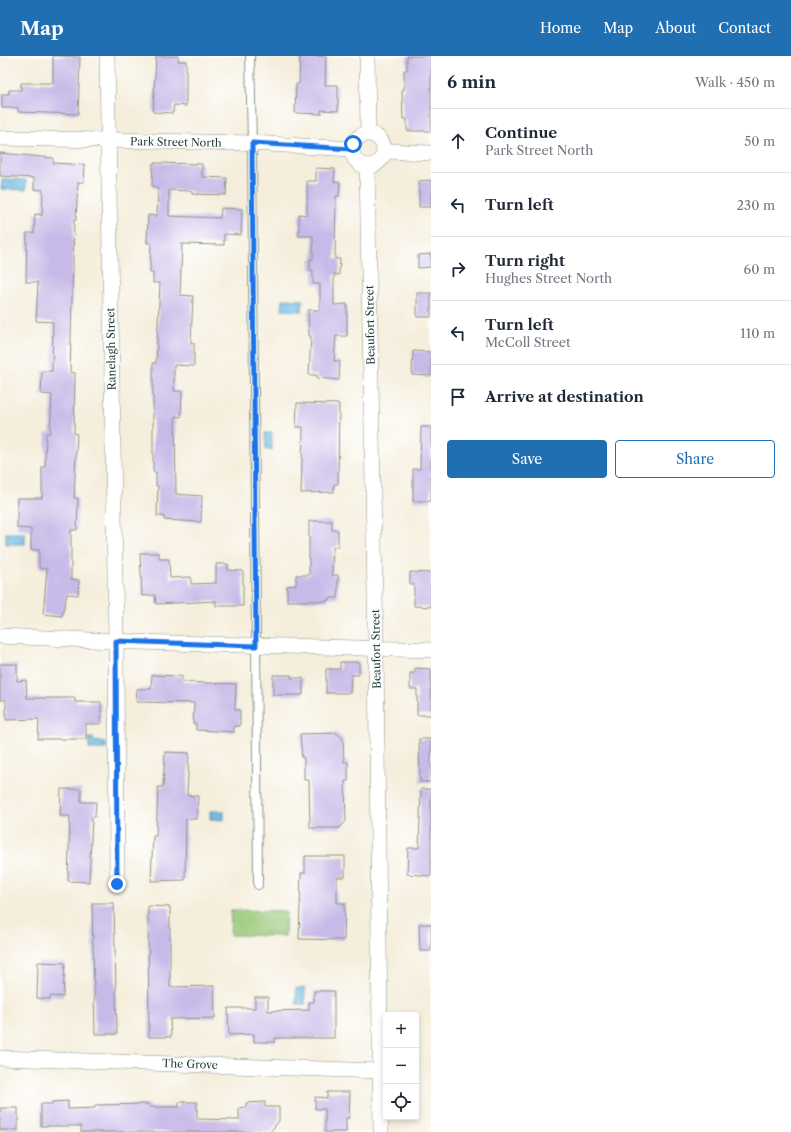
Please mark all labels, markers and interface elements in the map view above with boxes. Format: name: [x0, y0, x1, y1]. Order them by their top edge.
text: Map: [20, 17, 64, 40]
text: Home: [540, 19, 581, 37]
text: Map: [603, 19, 633, 37]
text: About: [655, 19, 696, 37]
text: Contact: [718, 19, 771, 37]
text: 6 min: [447, 72, 496, 92]
text: Walk · 450 m: [695, 74, 775, 90]
text: Continue: [485, 123, 557, 142]
icon: ahead: [447, 130, 469, 152]
text: 50 m: [744, 133, 775, 149]
street label: Park Street North: [130, 134, 222, 150]
route start: [344, 135, 362, 153]
text: Park Street North: [485, 142, 593, 158]
icon: left: [447, 194, 469, 216]
text: Turn left: [485, 195, 554, 214]
text: 230 m: [737, 197, 775, 213]
text: Turn right: [485, 251, 565, 270]
icon: right: [447, 258, 469, 280]
text: 60 m: [744, 261, 775, 277]
text: Hughes Street North: [485, 270, 612, 286]
street label: Beaufort Street: [362, 285, 378, 365]
street label: Ranelagh Street: [103, 307, 119, 390]
text: Turn left: [485, 315, 554, 334]
icon: left: [447, 322, 469, 344]
text: 110 m: [740, 325, 775, 341]
text: McColl Street: [485, 334, 571, 350]
icon: arrive: [447, 386, 469, 408]
text: Arrive at destination: [485, 387, 644, 406]
button: Save: [447, 440, 607, 478]
button: Share: [615, 440, 775, 478]
street label: Beaufort Street: [368, 609, 384, 689]
route end: [108, 875, 126, 893]
map controls: [383, 1012, 419, 1120]
button: +: [383, 1012, 419, 1048]
button: −: [383, 1048, 419, 1084]
street label: The Grove: [162, 1056, 218, 1072]
button: locate: [383, 1084, 419, 1120]

